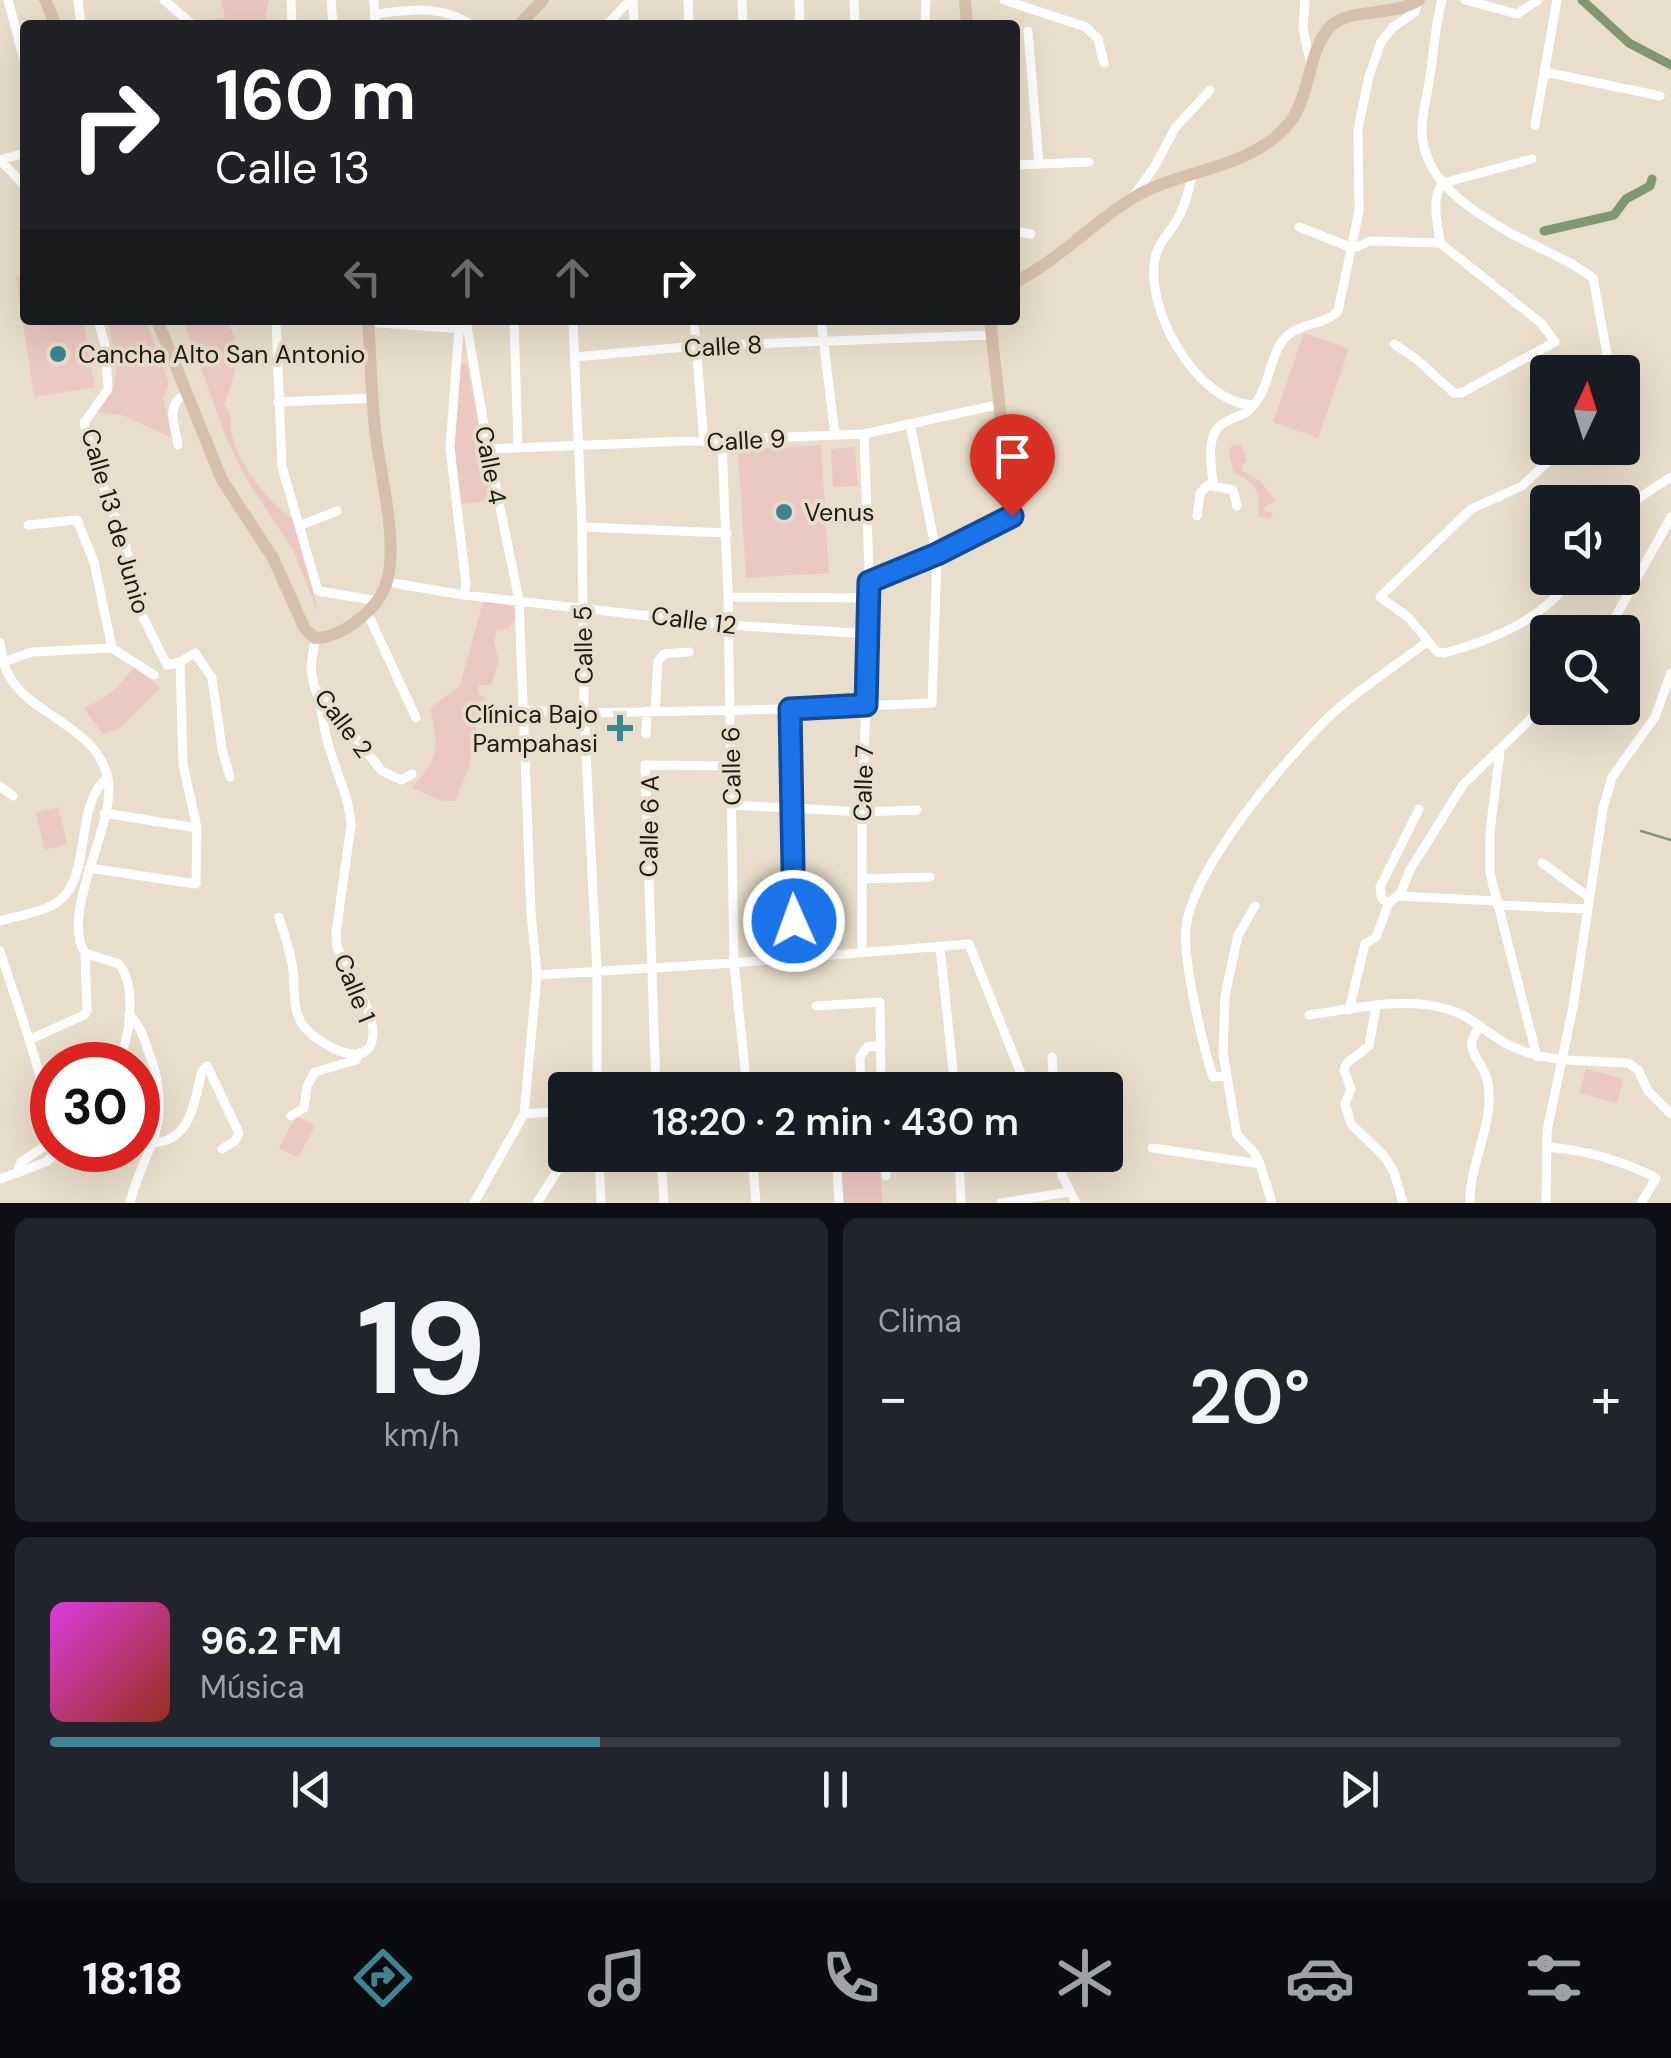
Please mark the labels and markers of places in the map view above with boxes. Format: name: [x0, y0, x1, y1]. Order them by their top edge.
place label: Cancha Alto San Antonio: [78, 338, 365, 371]
marker: Cancha Alto San Antonio: [47, 343, 69, 365]
pin: [970, 414, 1055, 517]
place label: Venus: [804, 496, 875, 529]
marker: Venus: [773, 501, 795, 523]
place label: Clínica Bajo Pampahasi: [464, 698, 598, 760]
marker: Clínica Bajo Pampahasi: [607, 715, 633, 741]

